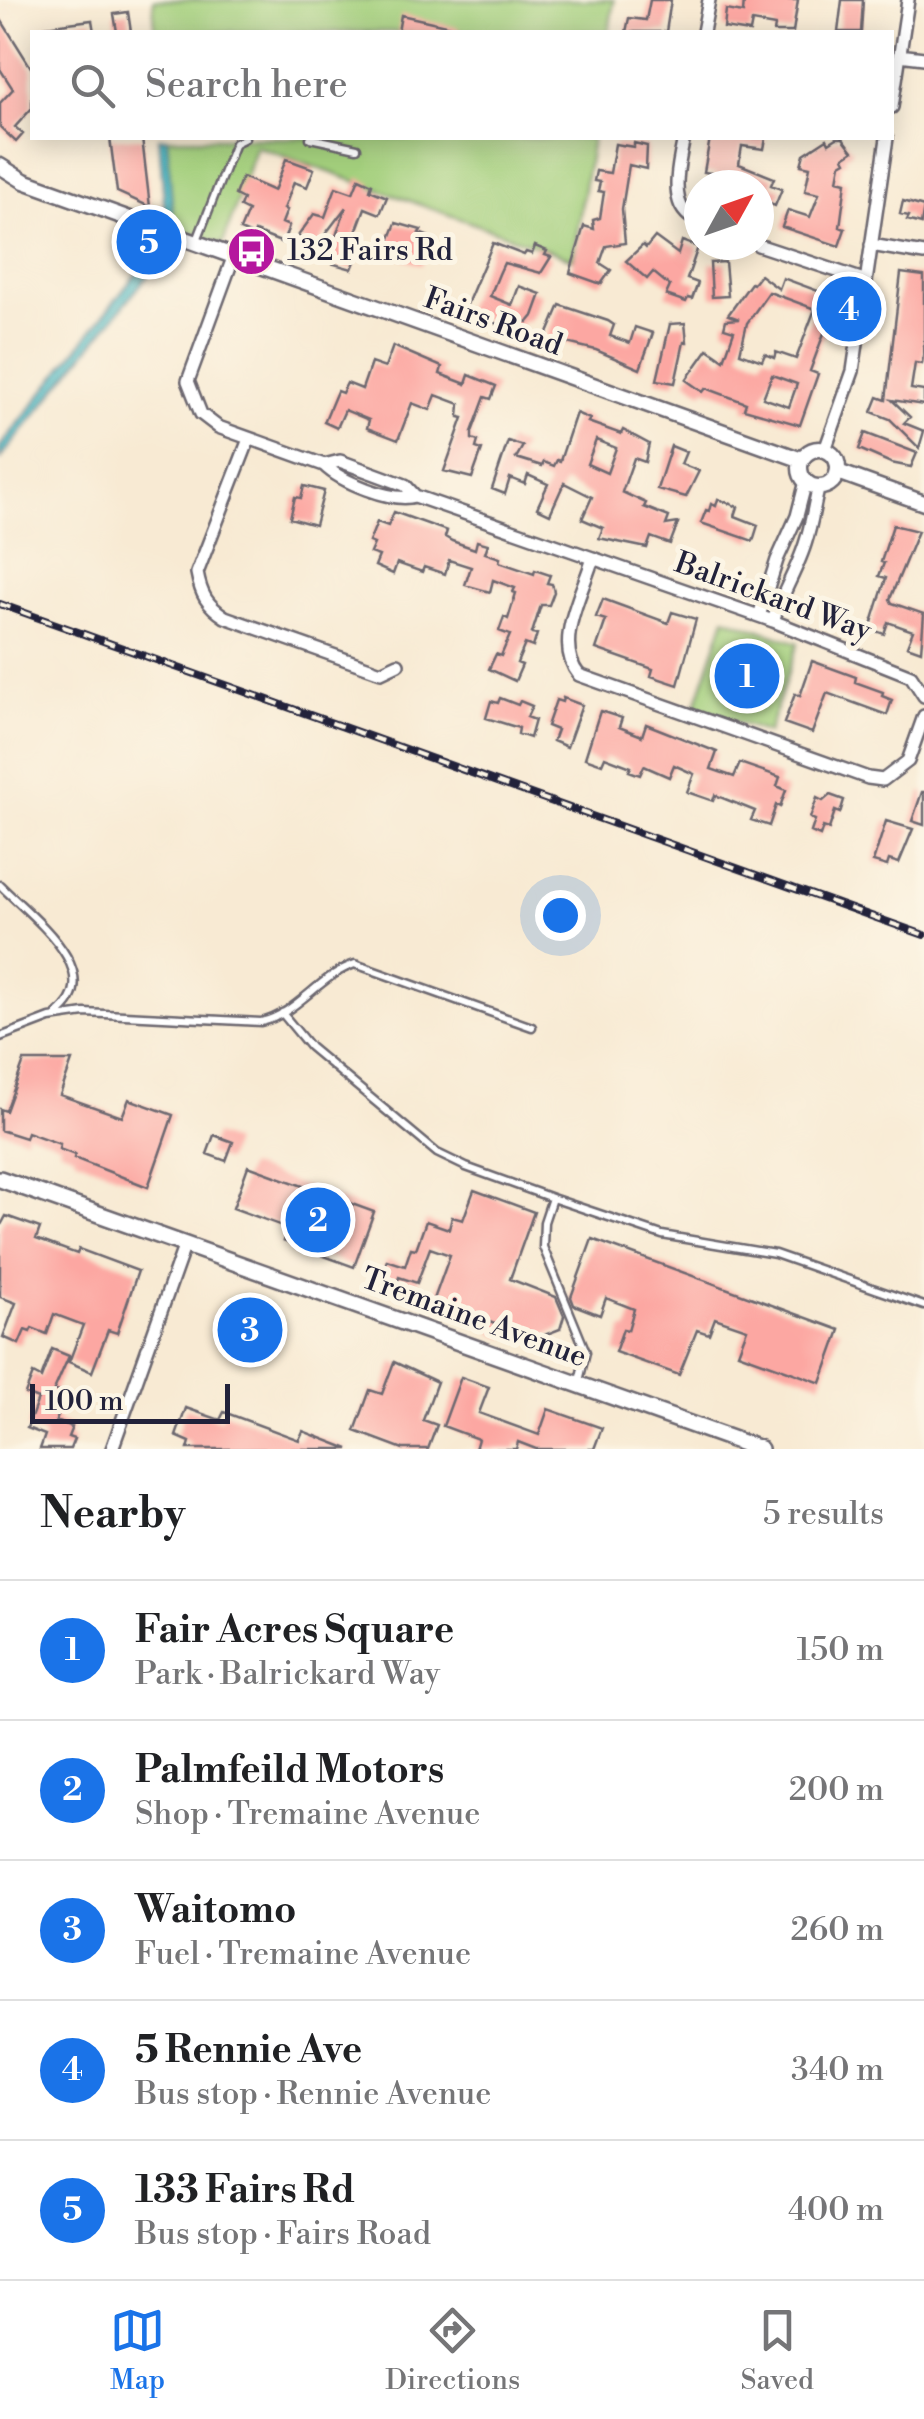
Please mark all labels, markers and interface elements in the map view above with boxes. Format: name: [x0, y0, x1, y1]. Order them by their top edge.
search box: [30, 30, 894, 140]
icon: search: [65, 58, 120, 113]
text: Search here: [145, 62, 348, 109]
north arrow: [684, 170, 774, 260]
pin: 5: [116, 204, 182, 280]
bus stop icon: 132 Fairs Rd: [226, 225, 278, 277]
place label: 132 Fairs Rd: [287, 232, 453, 270]
pin: 4: [816, 272, 882, 346]
street label: Fairs Road: [418, 279, 568, 365]
street label: Balrickard Way: [669, 544, 877, 650]
pin: 1: [714, 638, 780, 714]
your location: [535, 890, 586, 941]
pin: 2: [286, 1182, 350, 1258]
street label: Tremaine Avenue: [356, 1260, 592, 1376]
pin: 3: [218, 1292, 282, 1368]
scale bar: [30, 1379, 230, 1424]
text: 100 m: [45, 1384, 124, 1419]
text: Nearby: [40, 1488, 185, 1541]
text: 5 results: [763, 1494, 884, 1534]
text: Fair Acres Square: [135, 1607, 454, 1654]
text: 1: [65, 1630, 80, 1670]
text: 150 m: [797, 1630, 884, 1670]
text: Park · Balrickard Way: [135, 1654, 440, 1694]
text: Palmfeild Motors: [135, 1747, 444, 1794]
text: 2: [62, 1770, 83, 1810]
text: 200 m: [789, 1770, 884, 1810]
text: Shop · Tremaine Avenue: [135, 1794, 480, 1834]
text: Waitomo: [135, 1887, 296, 1934]
text: 3: [63, 1910, 82, 1950]
text: 260 m: [791, 1910, 884, 1950]
text: Fuel · Tremaine Avenue: [135, 1934, 471, 1974]
text: 5 Rennie Ave: [135, 2027, 362, 2074]
text: 4: [62, 2050, 83, 2090]
text: 340 m: [791, 2050, 884, 2090]
text: Bus stop · Rennie Avenue: [135, 2074, 491, 2114]
text: 133 Fairs Rd: [135, 2167, 355, 2214]
text: 5: [63, 2190, 82, 2230]
text: 400 m: [788, 2190, 884, 2230]
text: Bus stop · Fairs Road: [135, 2214, 431, 2254]
tab: Map: [110, 2303, 165, 2398]
tab: Directions: [385, 2303, 520, 2398]
tab: Saved: [740, 2303, 814, 2398]

